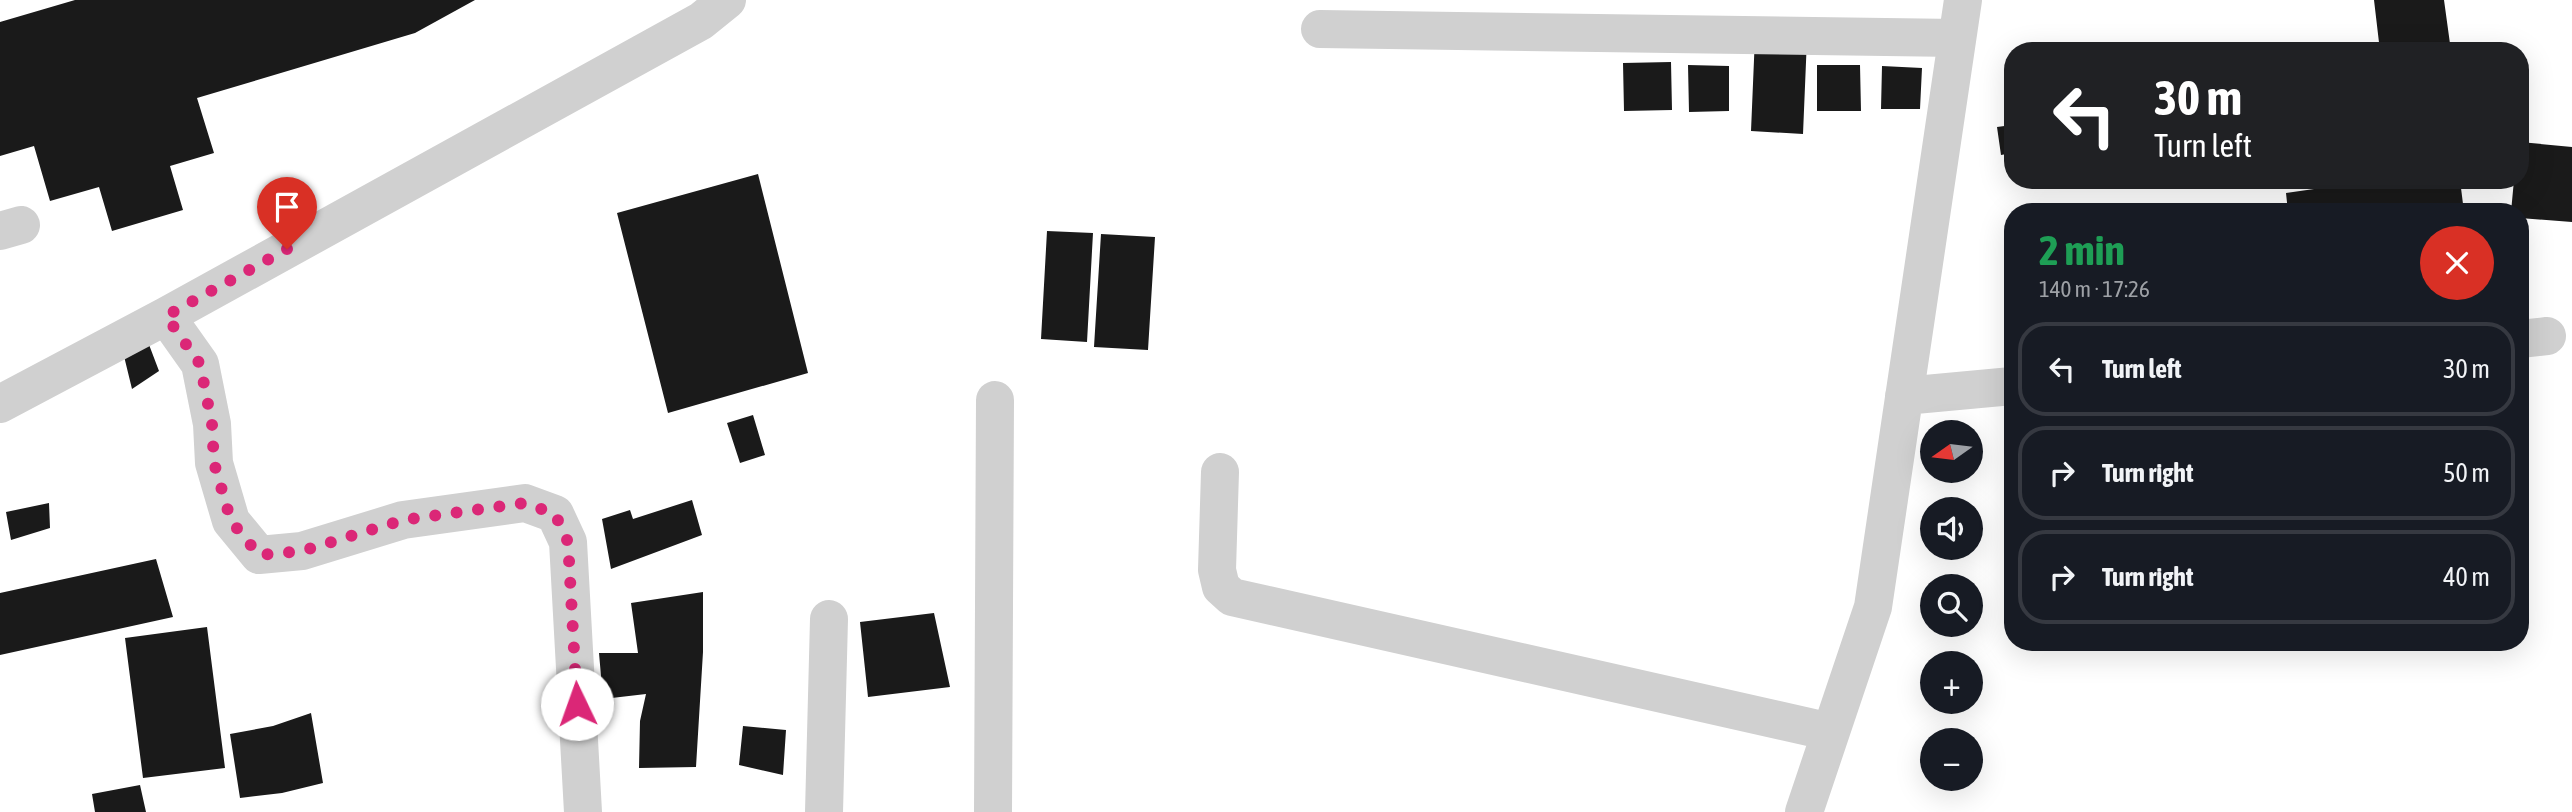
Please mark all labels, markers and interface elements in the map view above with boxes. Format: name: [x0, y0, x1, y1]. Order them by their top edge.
text: 30 m: [2154, 69, 2242, 125]
icon: left: [2039, 70, 2130, 161]
text: Turn left: [2154, 127, 2252, 164]
pin: [257, 177, 317, 249]
icon: arrive: [268, 188, 306, 226]
text: 2 min: [2039, 226, 2125, 274]
button: close: [2420, 226, 2494, 300]
text: 140 m · 17:26: [2039, 276, 2150, 302]
icon: left: [2043, 350, 2081, 388]
text: Turn left: [2102, 354, 2182, 384]
text: 30 m: [2443, 354, 2490, 384]
north arrow: [1920, 420, 1983, 483]
map controls: [1920, 420, 1983, 791]
icon: right: [2043, 454, 2081, 492]
text: Turn right: [2102, 458, 2193, 488]
text: 50 m: [2443, 458, 2490, 488]
button: sound: [1920, 497, 1983, 560]
icon: right: [2043, 558, 2081, 596]
text: Turn right: [2102, 562, 2193, 592]
text: 40 m: [2443, 562, 2490, 592]
button: search: [1920, 574, 1983, 637]
button: +: [1920, 651, 1983, 714]
position arrow: [540, 667, 614, 741]
button: −: [1920, 728, 1983, 791]

